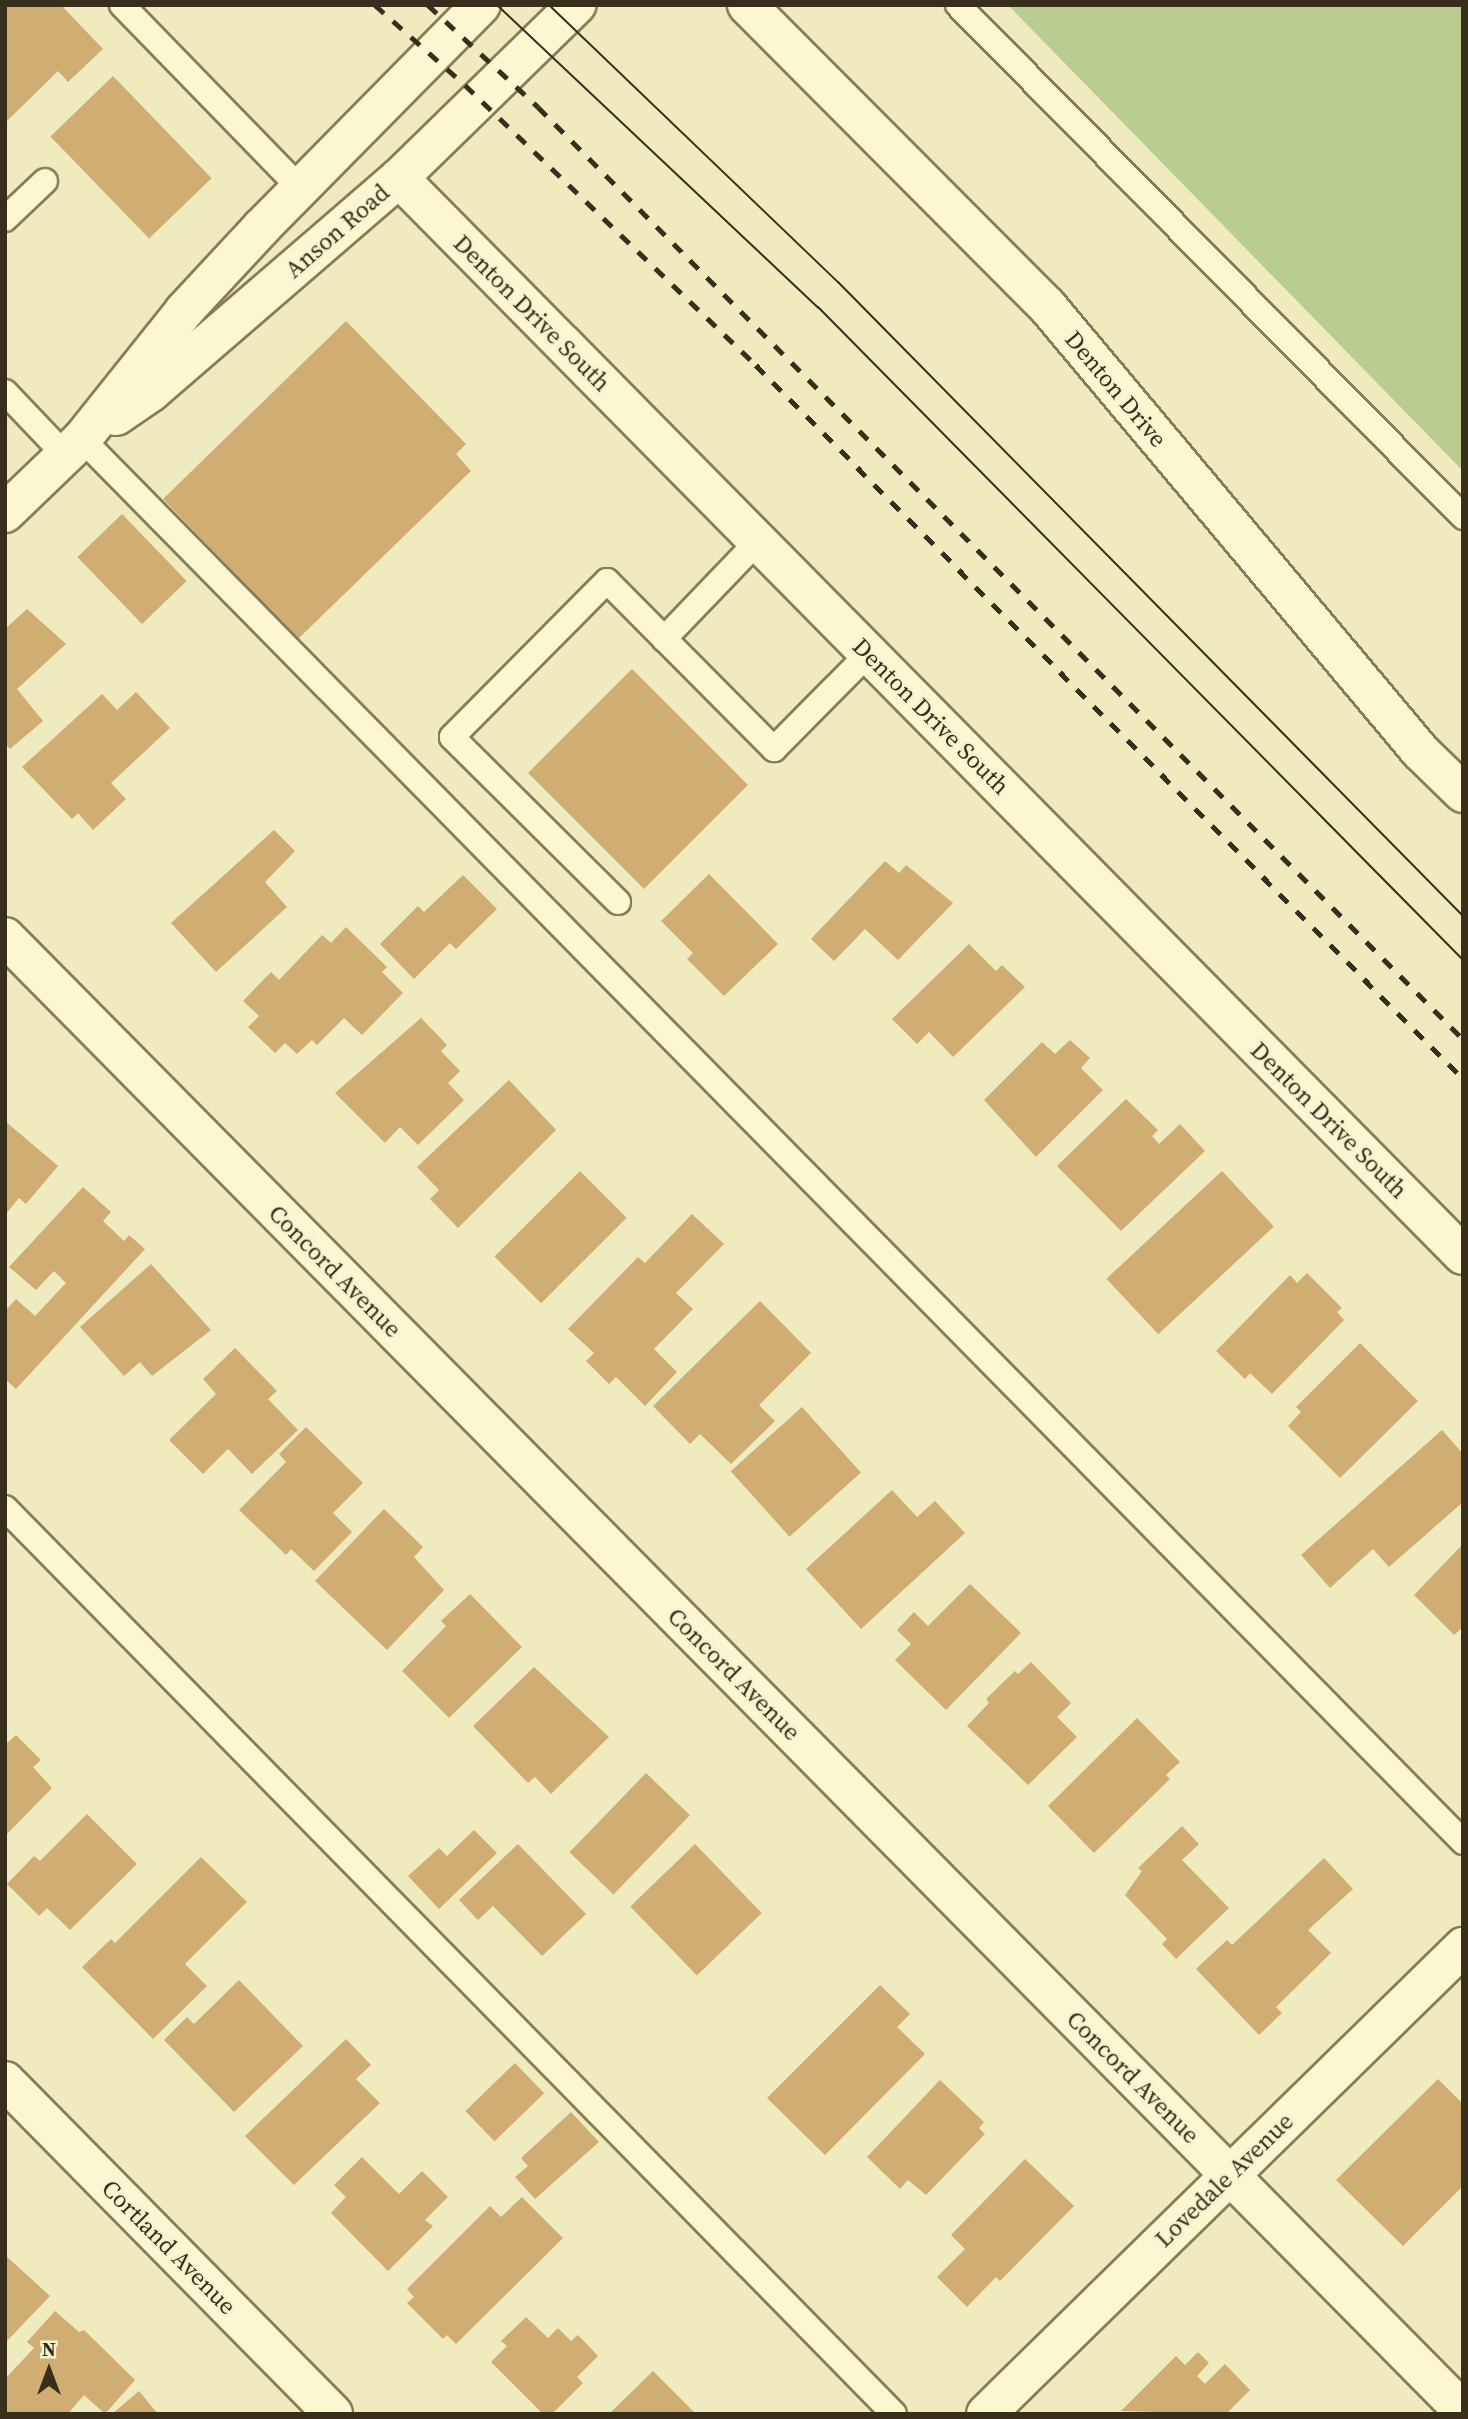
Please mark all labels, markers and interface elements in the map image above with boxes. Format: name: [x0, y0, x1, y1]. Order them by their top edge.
street label: Anson Road: [279, 178, 395, 284]
street label: Denton Drive South: [448, 229, 616, 397]
street label: Denton Drive: [1059, 325, 1173, 453]
street label: Denton Drive South: [847, 632, 1015, 800]
street label: Denton Drive South: [1245, 1036, 1413, 1204]
street label: Concord Avenue: [263, 1199, 407, 1343]
street label: Concord Avenue: [662, 1602, 806, 1746]
street label: Concord Avenue: [1061, 2005, 1205, 2149]
street label: Lovedale Avenue: [1149, 2107, 1299, 2253]
street label: Cortland Avenue: [96, 2174, 242, 2320]
north arrow: [14, 2335, 84, 2405]
text: N: [42, 2336, 56, 2362]

